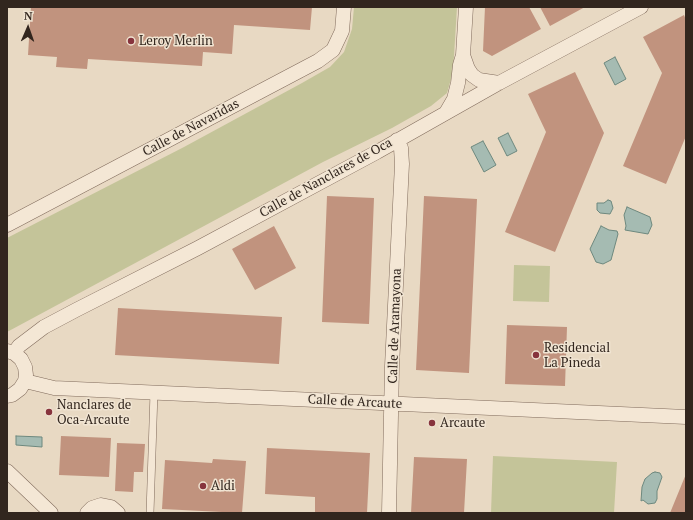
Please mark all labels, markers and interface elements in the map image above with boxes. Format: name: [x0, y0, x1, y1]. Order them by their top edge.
north arrow: [8, 8, 48, 48]
text: N: [24, 9, 33, 23]
place label: Leroy Merlin: [139, 33, 213, 49]
marker: Leroy Merlin: [126, 36, 136, 46]
street label: Calle de Navaridas: [140, 96, 242, 160]
street label: Calle de Nanclares de Oca: [257, 135, 395, 221]
street label: Calle de Aramayona: [385, 268, 405, 384]
place label: Residencial La Pineda: [544, 340, 610, 371]
marker: Residencial La Pineda: [531, 350, 541, 360]
street label: Calle de Arcaute: [307, 392, 403, 412]
place label: Nanclares de Oca-Arcaute: [57, 397, 131, 428]
marker: Nanclares de Oca-Arcaute: [44, 407, 54, 417]
place label: Arcaute: [440, 415, 485, 431]
marker: Arcaute: [427, 418, 437, 428]
place label: Aldi: [211, 478, 235, 494]
marker: Aldi: [198, 481, 208, 491]

